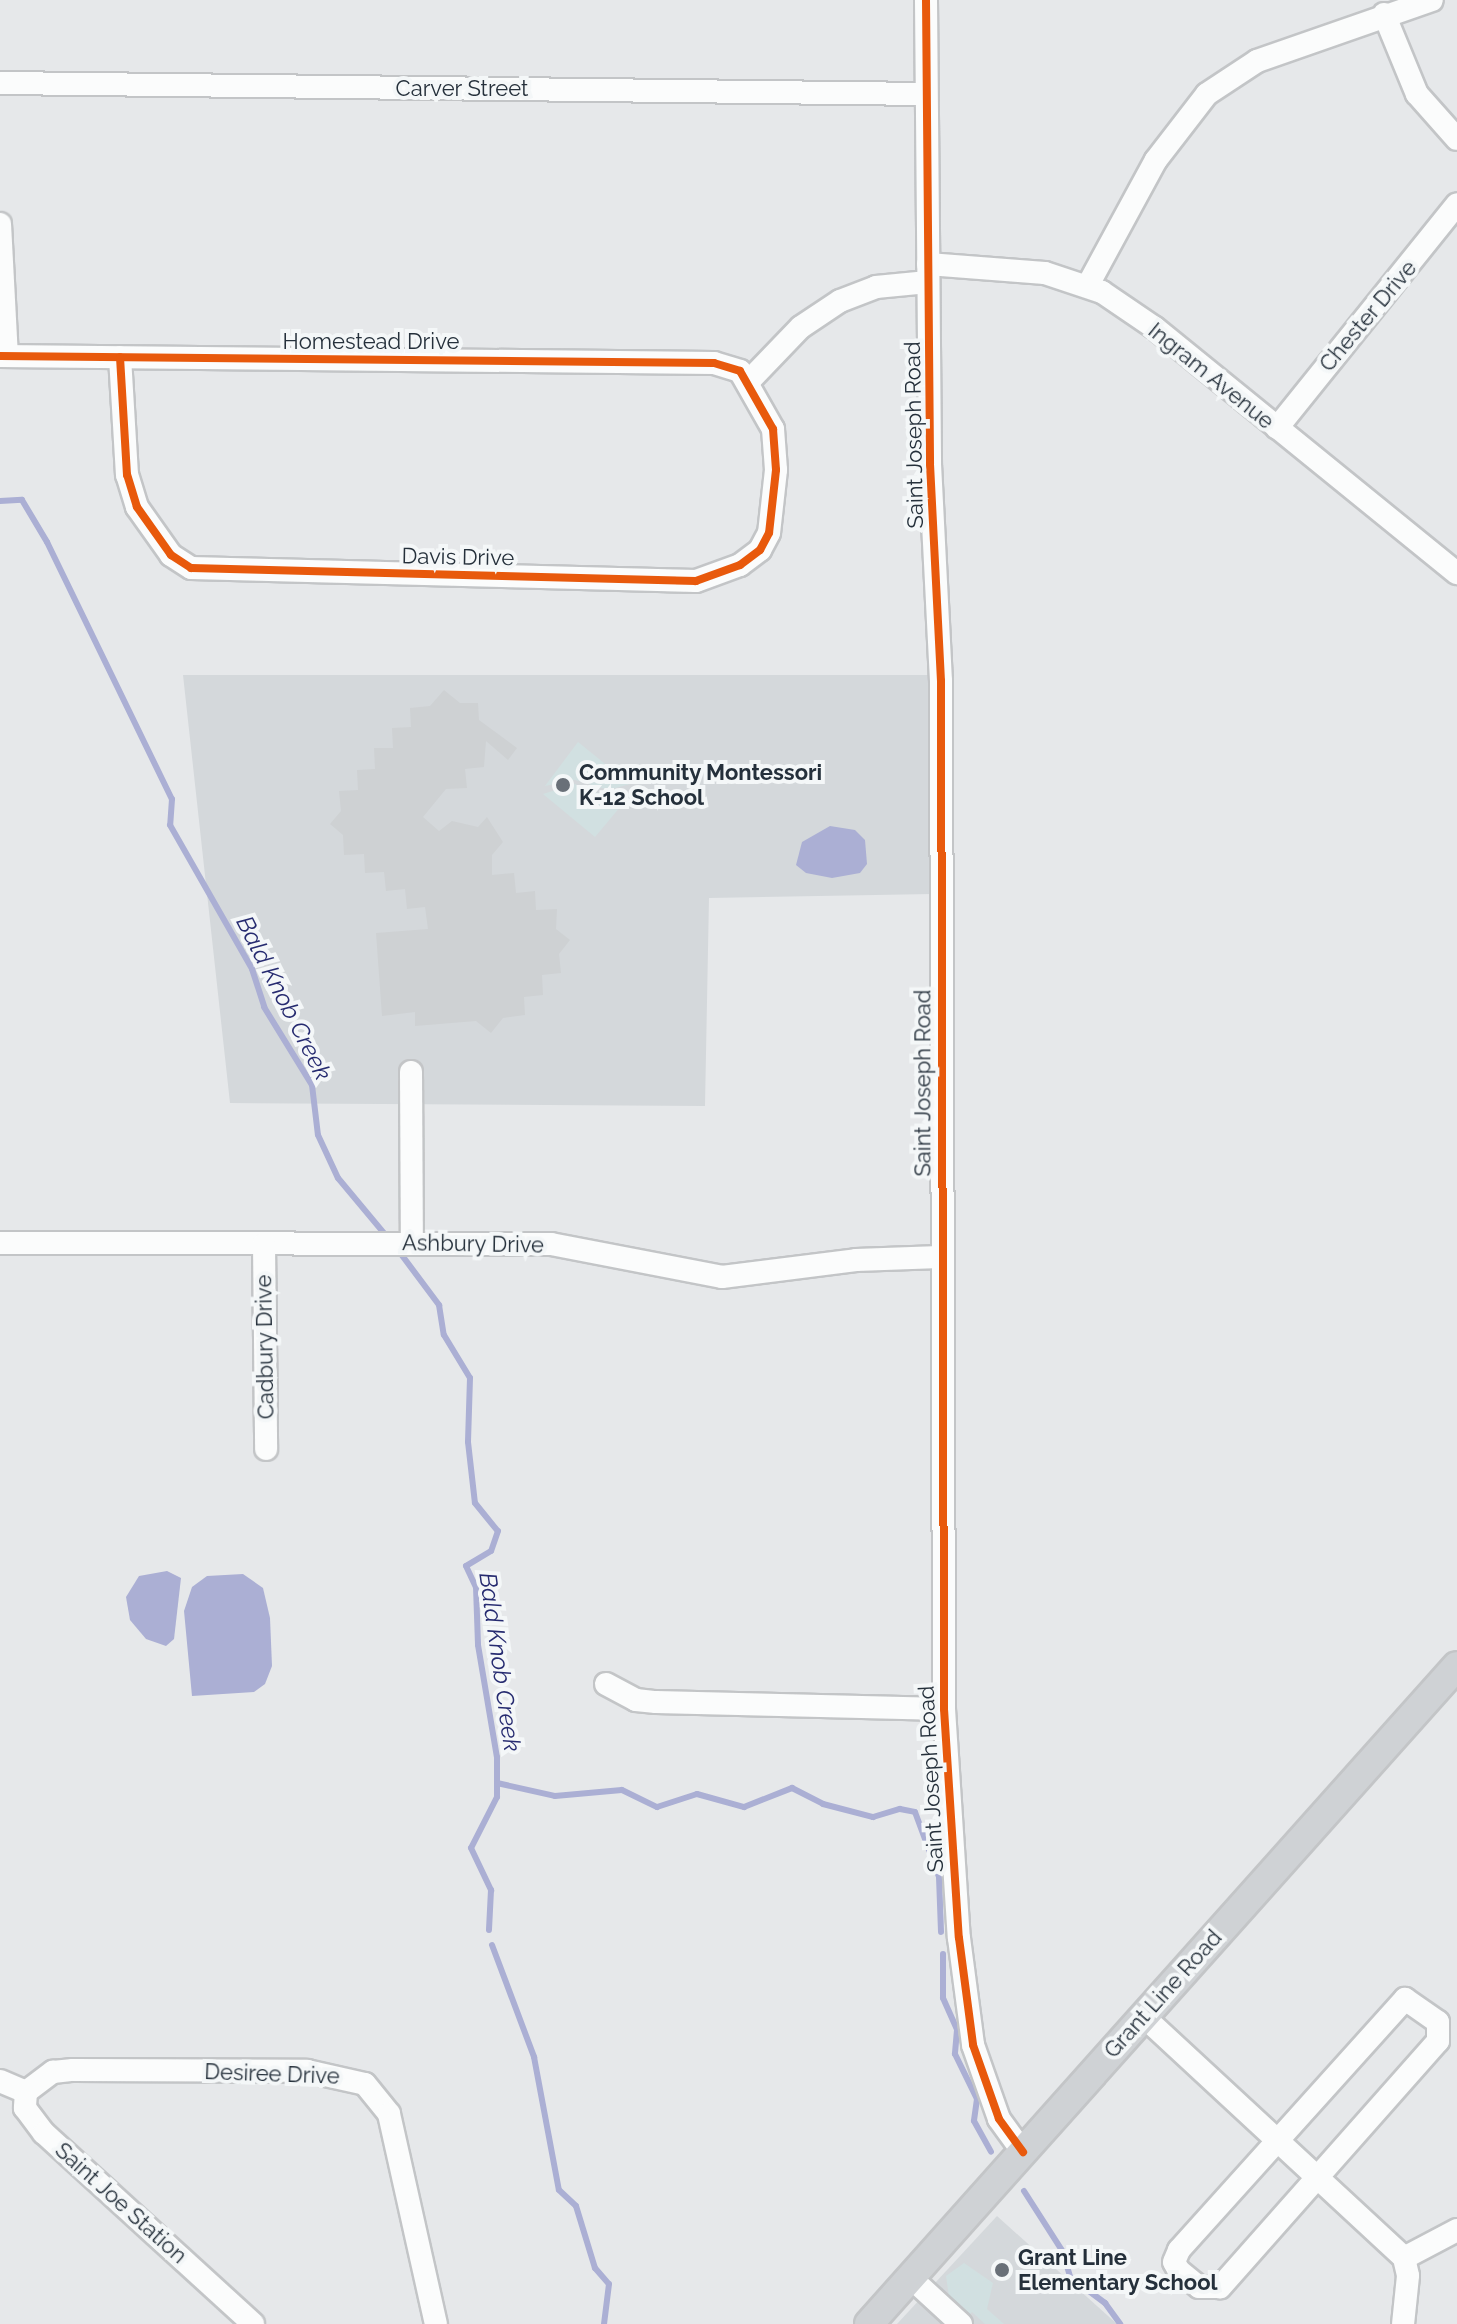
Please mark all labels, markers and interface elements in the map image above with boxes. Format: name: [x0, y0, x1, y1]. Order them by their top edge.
street label: Carver Street: [395, 76, 529, 102]
street label: Chester Drive: [1314, 255, 1422, 377]
street label: Ingram Avenue: [1143, 317, 1279, 435]
street label: Homestead Drive: [283, 329, 459, 355]
street label: Saint Joseph Road: [899, 341, 929, 529]
street label: Davis Drive: [402, 543, 514, 571]
place label: Community Montessori K-12 School: [579, 759, 823, 810]
marker: Community Montessori K-12 School: [554, 776, 572, 794]
water label: Bald Knob Creek: [230, 911, 338, 1085]
street label: Saint Joseph Road: [910, 989, 936, 1177]
street label: Ashbury Drive: [402, 1230, 544, 1258]
street label: Cadbury Drive: [251, 1274, 279, 1420]
water label: Bald Knob Creek: [473, 1571, 527, 1753]
street label: Saint Joseph Road: [913, 1685, 949, 1873]
street label: Grant Line Road: [1099, 1925, 1227, 2063]
street label: Desiree Drive: [204, 2058, 340, 2090]
street label: Saint Joe Station: [50, 2137, 192, 2269]
place label: Grant Line Elementary School: [1018, 2244, 1218, 2296]
marker: Grant Line Elementary School: [993, 2261, 1011, 2279]

